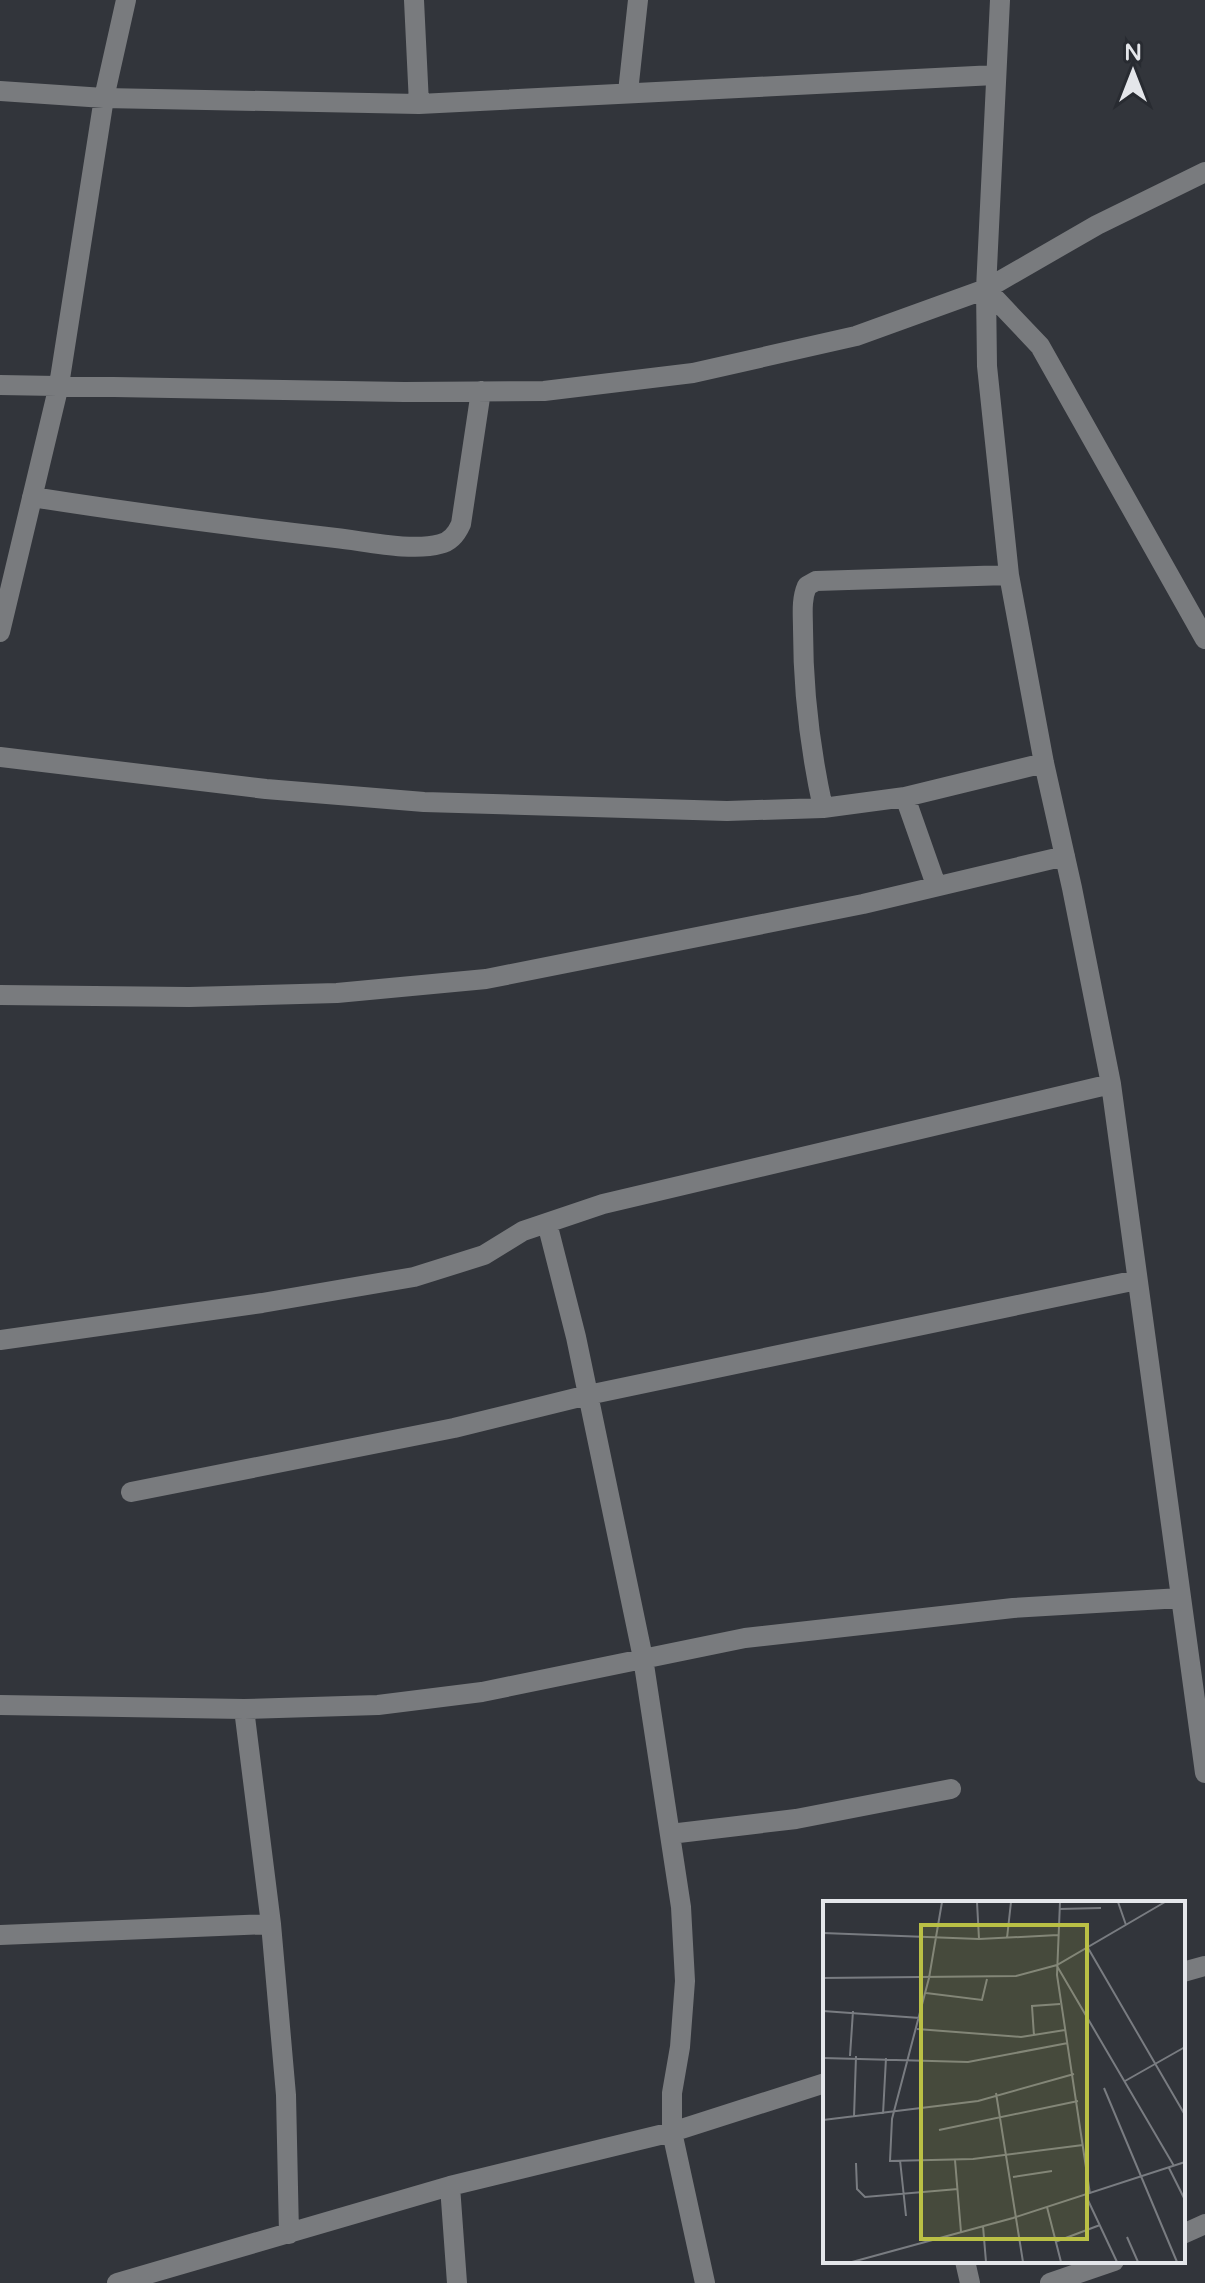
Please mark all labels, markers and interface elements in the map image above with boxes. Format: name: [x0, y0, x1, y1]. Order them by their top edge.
north arrow: [1093, 32, 1173, 112]
text: N: [1124, 40, 1142, 66]
inset map: [823, 1901, 1185, 2263]

